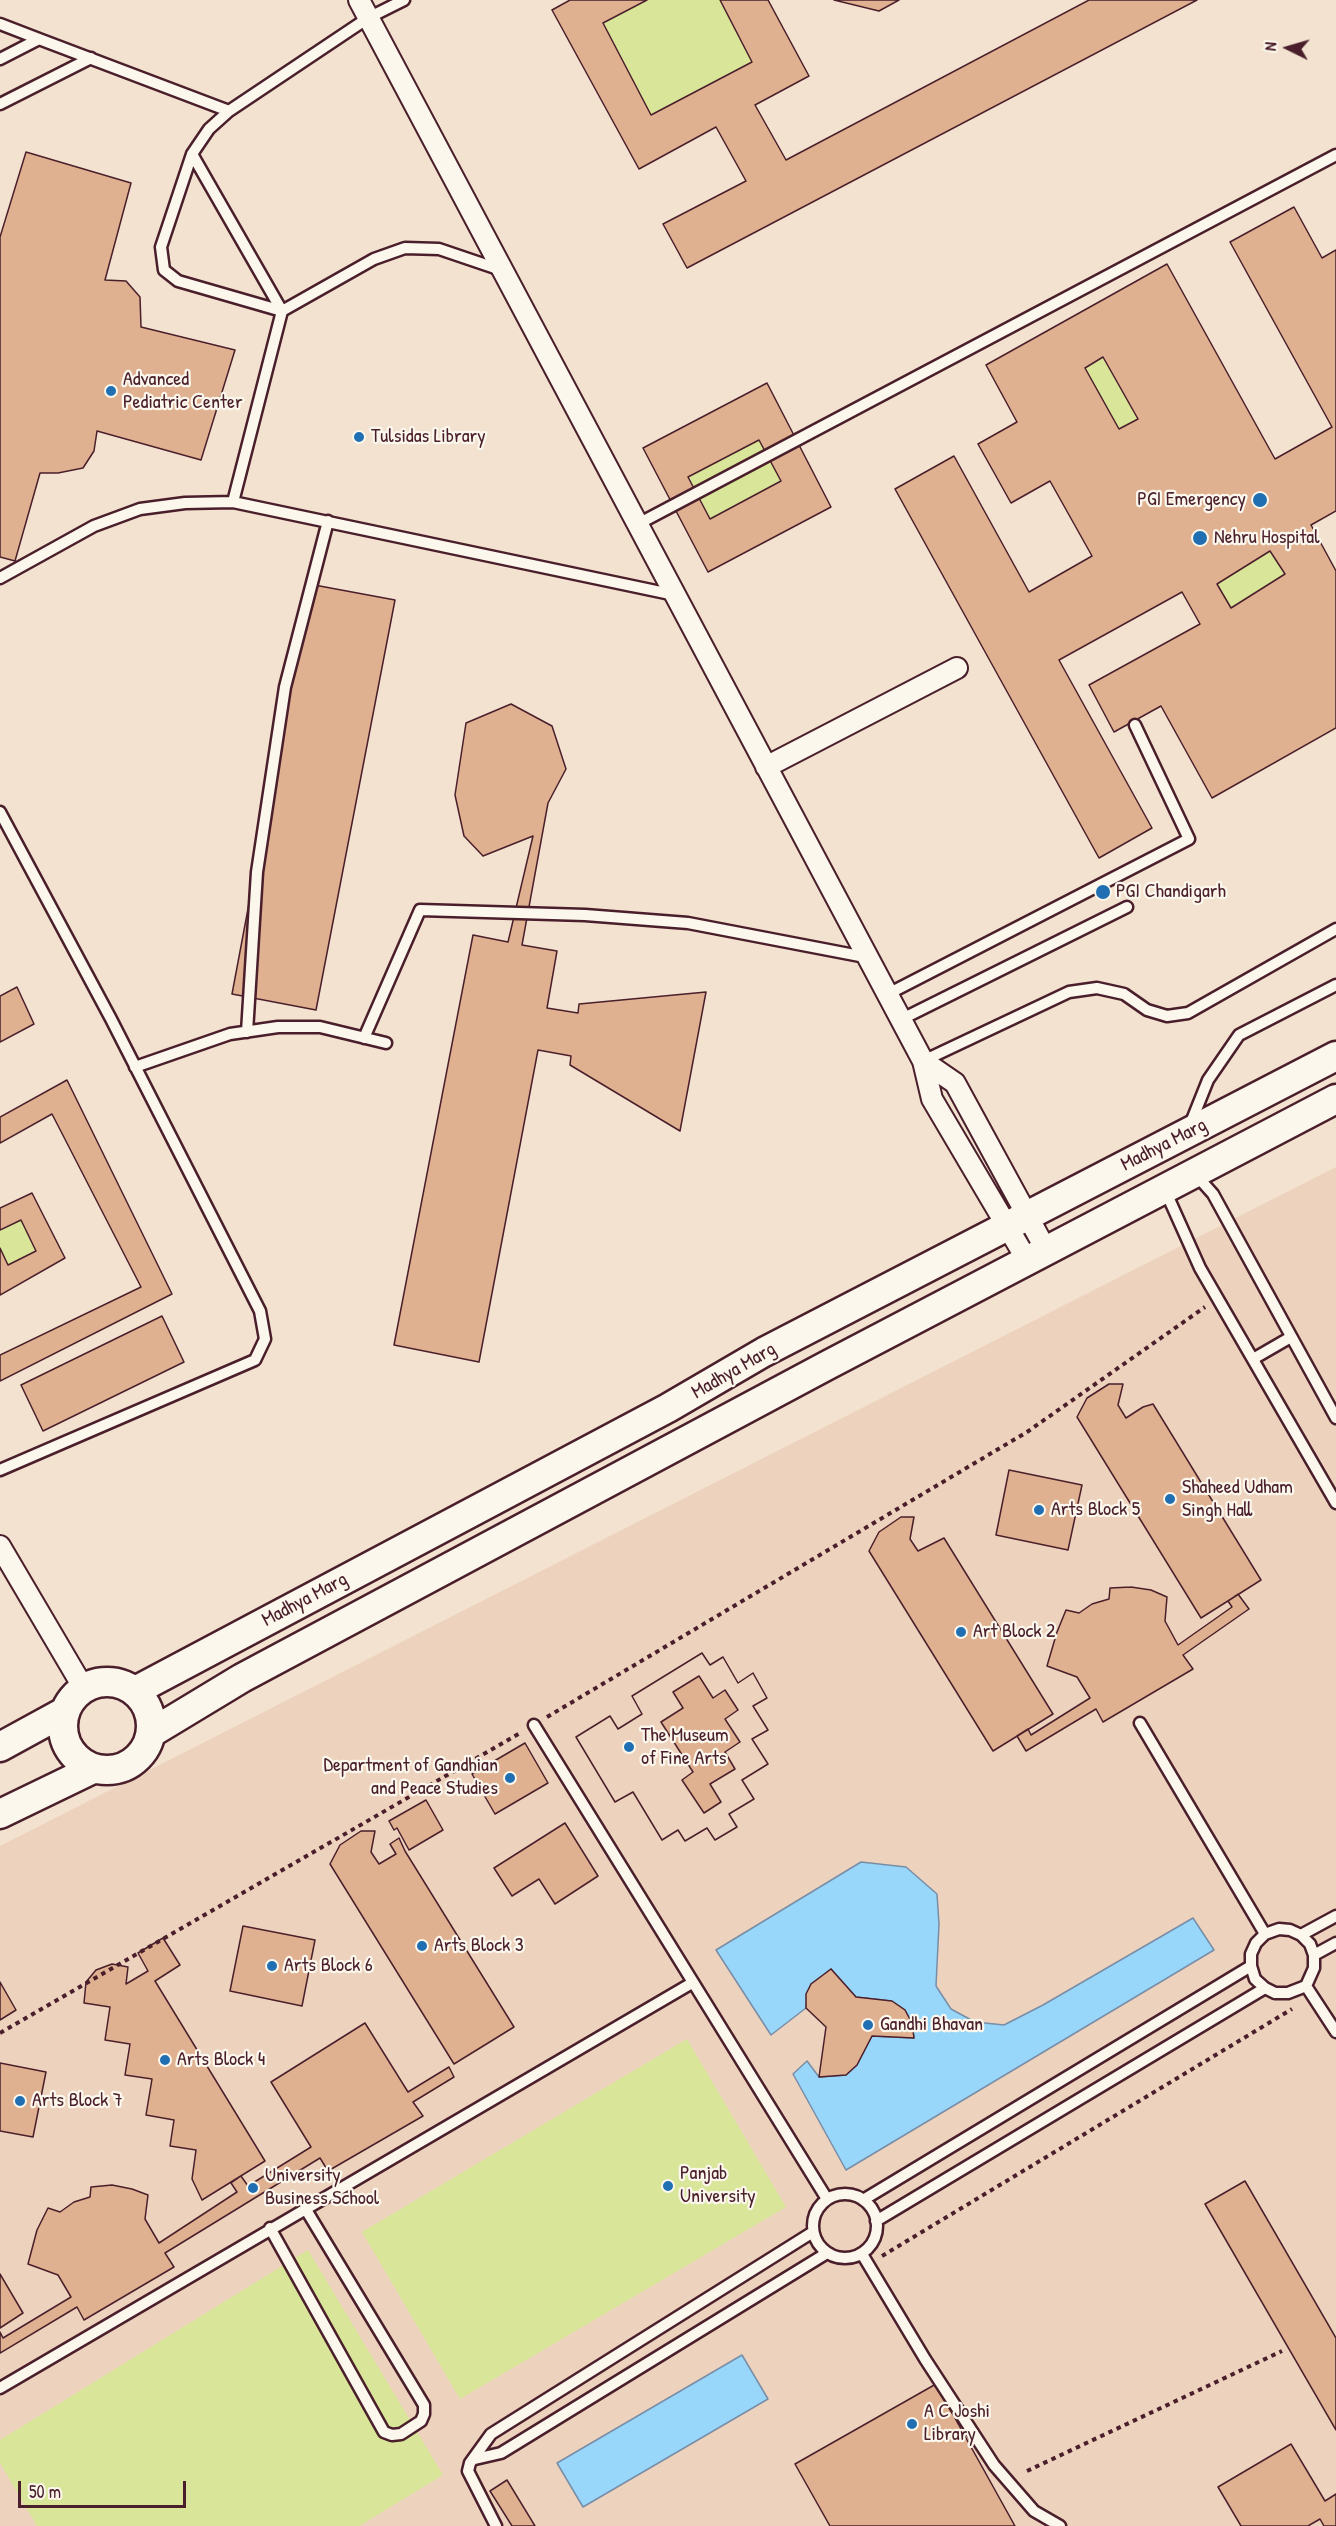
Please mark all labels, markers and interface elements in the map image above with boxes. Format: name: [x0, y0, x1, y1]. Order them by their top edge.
north arrow: [1258, 18, 1318, 78]
text: N: [1259, 41, 1281, 52]
place label: Advanced Pediatric Center: [123, 368, 243, 415]
marker: Advanced Pediatric Center: [104, 384, 118, 398]
place label: Tulsidas Library: [371, 425, 486, 449]
marker: Tulsidas Library: [352, 430, 366, 444]
place label: PGI Emergency: [1137, 488, 1246, 512]
marker: PGI Emergency: [1251, 491, 1269, 509]
place label: Nehru Hospital: [1214, 526, 1319, 550]
marker: Nehru Hospital: [1191, 529, 1209, 547]
place label: PGI Chandigarh: [1116, 880, 1226, 904]
marker: PGI Chandigarh: [1094, 883, 1112, 901]
street label: Madhya Marg: [1117, 1113, 1211, 1177]
street label: Madhya Marg: [688, 1337, 780, 1405]
place label: Shaheed Udham Singh Hall: [1182, 1476, 1293, 1523]
marker: Shaheed Udham Singh Hall: [1163, 1492, 1177, 1506]
place label: Arts Block 5: [1051, 1498, 1140, 1522]
marker: Arts Block 5: [1032, 1503, 1046, 1517]
street label: Madhya Marg: [258, 1568, 352, 1632]
place label: Art Block 2: [973, 1620, 1055, 1644]
marker: Art Block 2: [954, 1625, 968, 1639]
place label: The Museum of Fine Arts: [641, 1724, 728, 1771]
marker: The Museum of Fine Arts: [622, 1740, 636, 1754]
place label: Department of Gandhian and Peace Studies: [324, 1754, 498, 1801]
marker: Department of Gandhian and Peace Studies: [503, 1771, 517, 1785]
place label: Arts Block 3: [434, 1934, 524, 1958]
marker: Arts Block 3: [415, 1939, 429, 1953]
place label: Arts Block 6: [284, 1954, 373, 1978]
marker: Arts Block 6: [265, 1959, 279, 1973]
place label: Gandhi Bhavan: [880, 2013, 983, 2037]
marker: Gandhi Bhavan: [861, 2018, 875, 2032]
place label: Arts Block 4: [177, 2048, 265, 2072]
marker: Arts Block 4: [158, 2053, 172, 2067]
place label: Arts Block 7: [32, 2089, 123, 2113]
marker: Arts Block 7: [13, 2094, 27, 2108]
place label: Panjab University: [680, 2162, 756, 2209]
place label: University Business School: [265, 2164, 379, 2211]
marker: Panjab University: [661, 2179, 675, 2193]
marker: University Business School: [246, 2181, 260, 2195]
place label: A C Joshi Library: [924, 2400, 990, 2447]
marker: A C Joshi Library: [905, 2417, 919, 2431]
scale bar: [21, 2469, 189, 2507]
text: 50 m: [29, 2479, 61, 2504]

